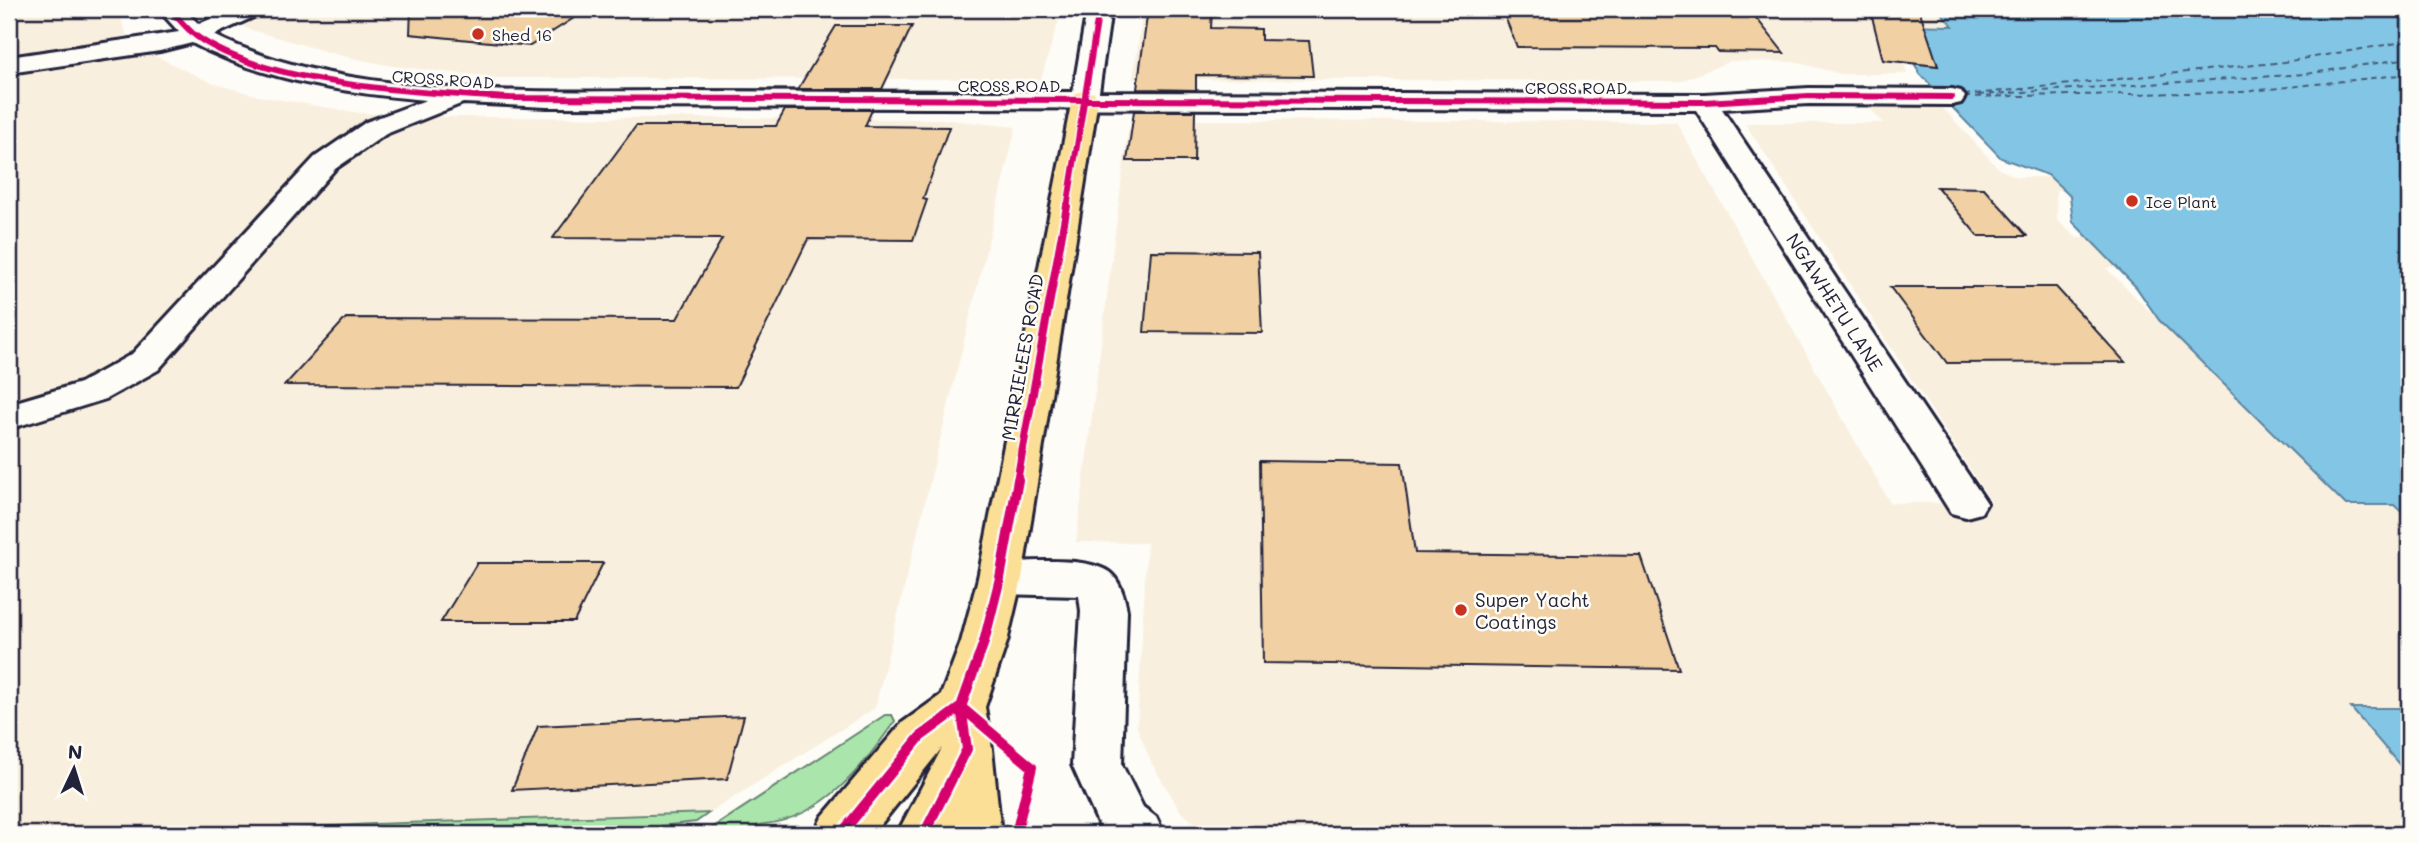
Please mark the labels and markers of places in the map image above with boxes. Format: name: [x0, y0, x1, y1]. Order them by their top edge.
place label: Shed 16: [492, 24, 552, 45]
marker: Shed 16: [470, 26, 486, 42]
place label: Ice Plant: [2146, 191, 2217, 212]
marker: Ice Plant: [2124, 193, 2140, 209]
place label: Super Yacht Coatings: [1475, 587, 1590, 634]
marker: Super Yacht Coatings: [1453, 602, 1469, 618]

